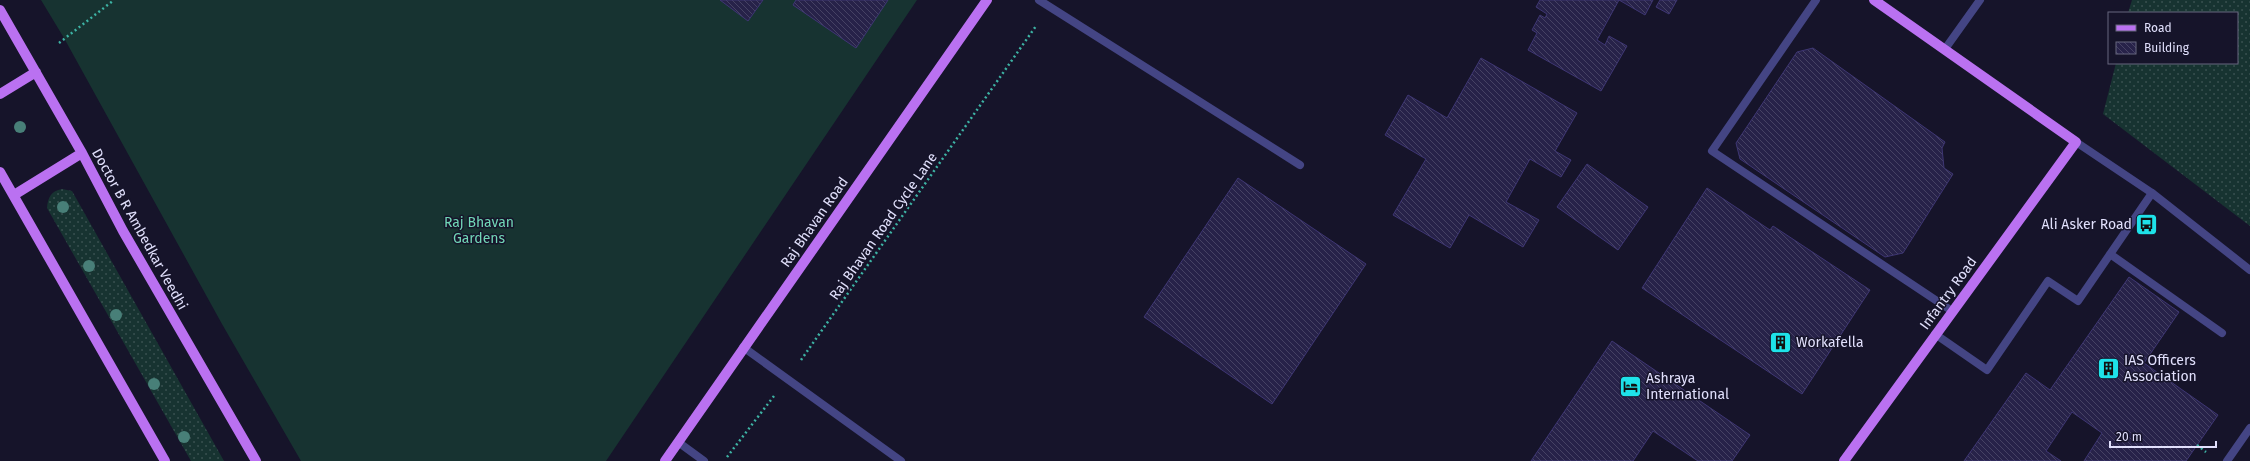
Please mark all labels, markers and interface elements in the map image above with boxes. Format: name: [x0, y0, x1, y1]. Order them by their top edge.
legend: [2108, 12, 2238, 64]
text: Road: [2144, 21, 2172, 35]
text: Building: [2144, 41, 2190, 55]
street label: Doctor B R Ambedkar Veedhi: [88, 146, 191, 313]
street label: Raj Bhavan Road Cycle Lane: [826, 149, 941, 303]
street label: Raj Bhavan Road: [777, 174, 852, 271]
bus stop icon: Ali Asker Road: [2134, 211, 2160, 237]
park label: Raj Bhavan Gardens: [444, 214, 514, 247]
place label: Ali Asker Road: [2042, 216, 2132, 233]
street label: Infantry Road: [1916, 254, 1981, 333]
building icon: Workafella: [1767, 329, 1793, 355]
place label: Workafella: [1796, 334, 1864, 351]
place label: IAS Officers Association: [2124, 352, 2197, 385]
building icon: IAS Officers Association: [2095, 355, 2121, 381]
place label: Ashraya International: [1646, 370, 1729, 403]
hotel icon: Ashraya International: [1617, 373, 1643, 399]
scale bar: [2110, 423, 2216, 449]
text: 20 m: [2116, 430, 2142, 444]

